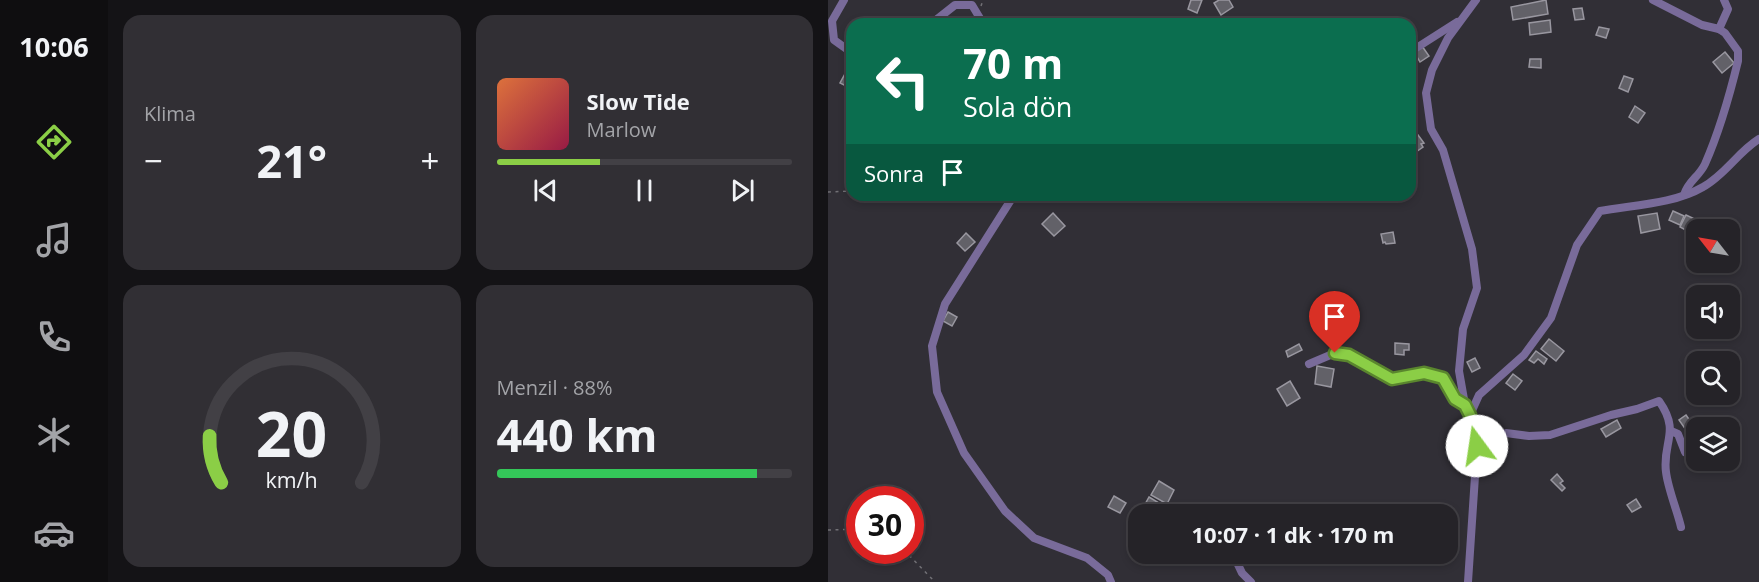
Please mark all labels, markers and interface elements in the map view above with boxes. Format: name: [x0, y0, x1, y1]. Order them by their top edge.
text: 10:06: [19, 28, 89, 65]
text: 70 m: [963, 34, 1063, 91]
icon: left: [864, 42, 942, 120]
text: Slow Tide: [587, 86, 690, 116]
text: Sola dön: [963, 88, 1072, 125]
text: Klima: [144, 100, 196, 127]
text: Marlow: [587, 116, 656, 143]
icon: directions: [33, 121, 75, 163]
text: 21°: [256, 130, 327, 191]
text: −: [144, 138, 163, 183]
text: +: [421, 138, 439, 183]
icon: arrive: [936, 156, 969, 189]
text: Sonra: [864, 158, 924, 188]
icon: previous: [529, 174, 562, 207]
icon: pause: [628, 174, 661, 207]
icon: next: [726, 174, 759, 207]
icon: music: [33, 219, 75, 261]
north arrow: [1686, 219, 1740, 273]
map controls: [1686, 219, 1740, 471]
button: sound: [1686, 285, 1740, 339]
pin: [1309, 291, 1360, 353]
icon: arrive: [1318, 300, 1351, 333]
icon: phone: [33, 316, 75, 358]
button: search: [1686, 351, 1740, 405]
text: Menzil · 88%: [497, 374, 613, 401]
text: 20: [256, 390, 327, 475]
text: 440 km: [497, 404, 657, 465]
icon: climate: [33, 414, 75, 456]
position arrow: [1445, 414, 1509, 478]
button: layers: [1686, 417, 1740, 471]
text: km/h: [266, 465, 318, 494]
speed limit sign: 30: [846, 486, 924, 564]
icon: car: [33, 512, 75, 554]
text: 10:07 · 1 dk · 170 m: [1192, 519, 1394, 549]

